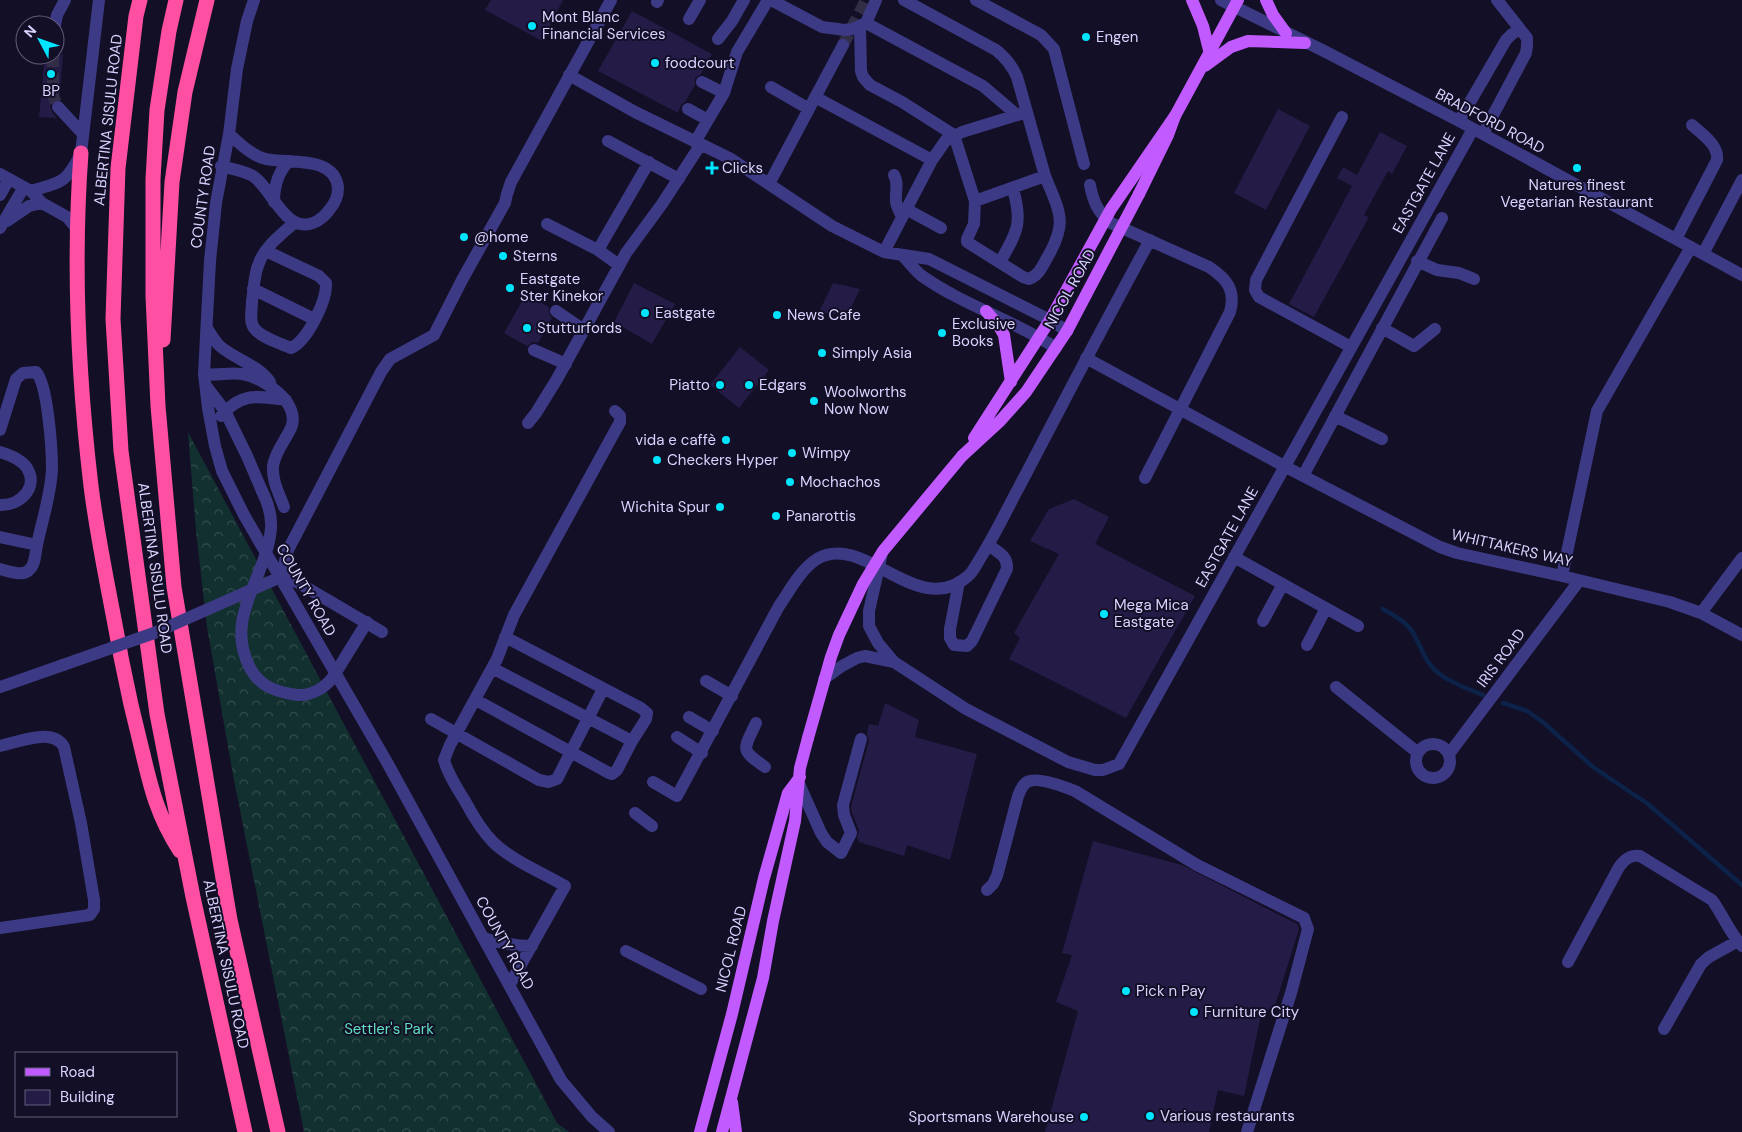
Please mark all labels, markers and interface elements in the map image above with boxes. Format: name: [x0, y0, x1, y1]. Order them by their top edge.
place label: Mont Blanc Financial Services: [542, 7, 666, 44]
north arrow: [15, 15, 65, 65]
marker: Mont Blanc Financial Services: [526, 20, 538, 32]
text: N: [20, 22, 40, 41]
place label: Engen: [1096, 27, 1138, 47]
marker: Engen: [1080, 31, 1092, 43]
street label: ALBERTINA SISULU ROAD: [89, 33, 127, 207]
place label: foodcourt: [665, 53, 735, 73]
marker: foodcourt: [649, 57, 661, 69]
marker: BP: [45, 68, 57, 80]
place label: BP: [42, 81, 60, 101]
street label: BRADFORD ROAD: [1432, 84, 1548, 158]
street label: EASTGATE LANE: [1388, 129, 1460, 237]
street label: COUNTY ROAD: [186, 144, 220, 250]
place label: Clicks: [722, 158, 763, 178]
marker: Clicks: [706, 162, 718, 174]
marker: Natures finest Vegetarian Restaurant: [1571, 162, 1583, 174]
place label: Natures finest Vegetarian Restaurant: [1501, 175, 1654, 212]
place label: @home: [474, 227, 528, 247]
marker: @home: [458, 231, 470, 243]
place label: Sterns: [513, 246, 558, 266]
street label: NICOL ROAD: [1040, 246, 1100, 332]
marker: Sterns: [497, 250, 509, 262]
place label: Eastgate Ster Kinekor: [520, 269, 604, 306]
marker: Eastgate Ster Kinekor: [504, 282, 516, 294]
place label: Eastgate: [655, 303, 715, 323]
place label: News Cafe: [787, 305, 861, 325]
marker: Eastgate: [639, 307, 651, 319]
marker: News Cafe: [771, 309, 783, 321]
place label: Exclusive Books: [952, 314, 1015, 351]
place label: Stutturfords: [537, 318, 622, 338]
marker: Stutturfords: [521, 322, 533, 334]
marker: Exclusive Books: [936, 327, 948, 339]
place label: Simply Asia: [832, 343, 912, 363]
marker: Simply Asia: [816, 347, 828, 359]
place label: Piatto: [669, 375, 710, 395]
place label: Edgars: [759, 375, 807, 395]
marker: Piatto: [714, 379, 726, 391]
marker: Edgars: [743, 379, 755, 391]
place label: Woolworths Now Now: [824, 382, 907, 419]
marker: Woolworths Now Now: [808, 395, 820, 407]
place label: vida e caffè: [635, 430, 716, 450]
marker: vida e caffè: [720, 434, 732, 446]
place label: Wimpy: [802, 443, 851, 463]
marker: Wimpy: [786, 447, 798, 459]
place label: Checkers Hyper: [667, 450, 779, 470]
marker: Checkers Hyper: [651, 454, 663, 466]
place label: Mochachos: [800, 472, 881, 492]
marker: Mochachos: [784, 476, 796, 488]
street label: ALBERTINA SISULU ROAD: [133, 481, 177, 655]
street label: EASTGATE LANE: [1191, 483, 1263, 591]
place label: Wichita Spur: [621, 497, 710, 517]
marker: Wichita Spur: [714, 501, 726, 513]
place label: Panarottis: [786, 506, 856, 526]
marker: Panarottis: [770, 510, 782, 522]
street label: WHITTAKERS WAY: [1449, 524, 1575, 572]
street label: COUNTY ROAD: [271, 540, 341, 640]
place label: Mega Mica Eastgate: [1114, 595, 1189, 632]
marker: Mega Mica Eastgate: [1098, 608, 1110, 620]
street label: IRIS ROAD: [1472, 625, 1530, 691]
street label: ALBERTINA SISULU ROAD: [198, 878, 254, 1050]
street label: COUNTY ROAD: [471, 893, 539, 993]
street label: NICOL ROAD: [711, 904, 751, 994]
place label: Pick n Pay: [1136, 981, 1206, 1001]
marker: Pick n Pay: [1120, 985, 1132, 997]
place label: Furniture City: [1204, 1002, 1300, 1022]
marker: Furniture City: [1188, 1006, 1200, 1018]
park label: Settler's Park: [344, 1019, 434, 1039]
legend: [15, 1052, 178, 1117]
text: Road: [60, 1062, 95, 1082]
text: Building: [60, 1087, 115, 1107]
place label: Various restaurants: [1160, 1106, 1295, 1126]
place label: Sportsmans Warehouse: [909, 1107, 1074, 1127]
marker: Various restaurants: [1144, 1110, 1156, 1122]
marker: Sportsmans Warehouse: [1078, 1111, 1090, 1123]

